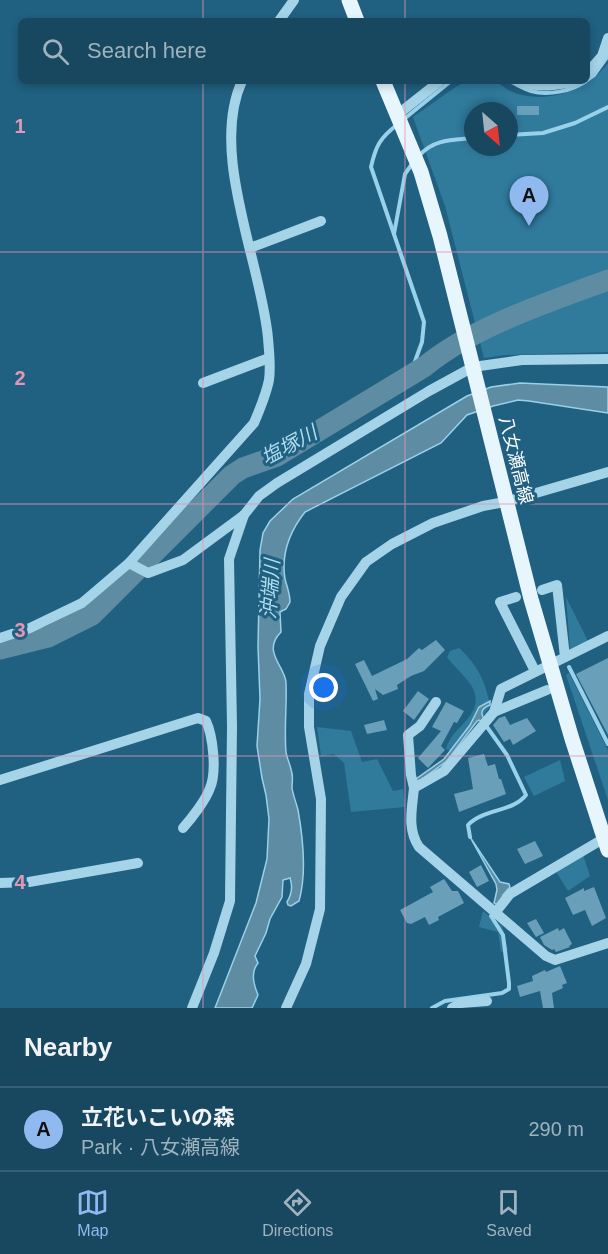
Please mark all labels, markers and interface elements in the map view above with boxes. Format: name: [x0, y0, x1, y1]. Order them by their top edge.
search box: [18, 18, 590, 84]
icon: search: [39, 35, 72, 68]
text: Search here: [87, 38, 207, 63]
north arrow: [464, 102, 518, 156]
text: 1: [14, 115, 26, 137]
pin: A: [510, 176, 548, 226]
text: 2: [14, 367, 26, 389]
street label: 八女瀬高線: [495, 414, 537, 506]
water label: 塩塚川: [257, 420, 322, 469]
water label: 沖端川: [257, 556, 283, 620]
text: 3: [14, 619, 26, 641]
your location: [309, 673, 338, 702]
text: 4: [14, 871, 26, 893]
text: Nearby: [24, 1032, 112, 1062]
text: 立花いこいの森: [81, 1105, 235, 1130]
text: A: [36, 1118, 51, 1140]
text: 290 m: [528, 1118, 584, 1140]
text: Park · 八女瀬高線: [81, 1136, 240, 1158]
tab: Map: [76, 1186, 109, 1240]
tab: Directions: [262, 1186, 333, 1240]
tab: Saved: [486, 1186, 532, 1240]

